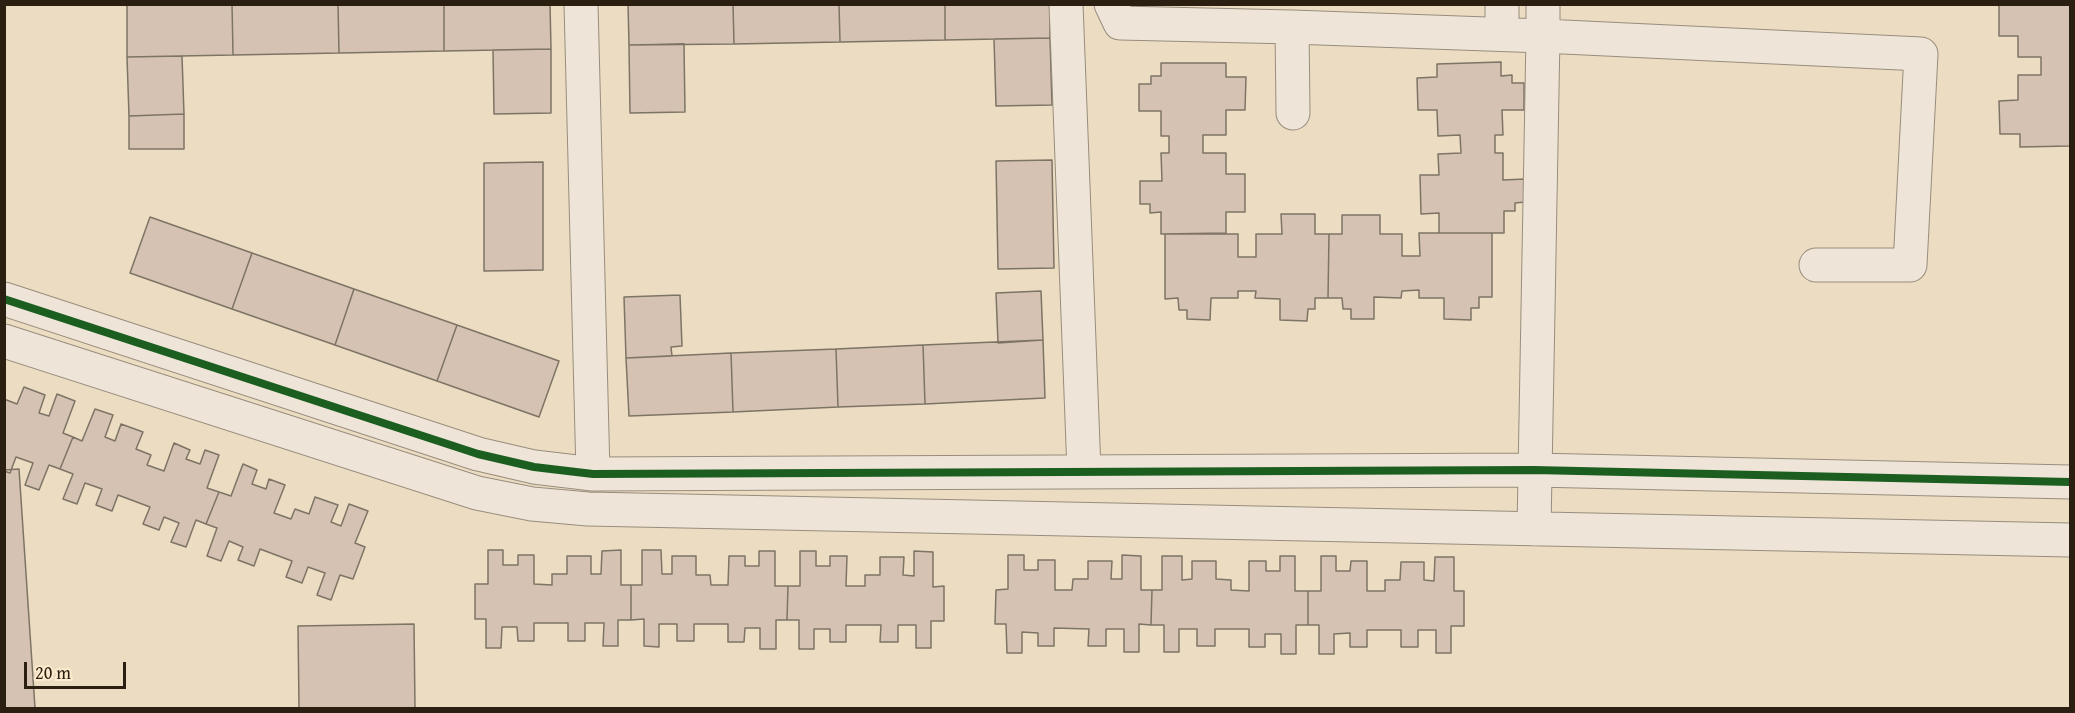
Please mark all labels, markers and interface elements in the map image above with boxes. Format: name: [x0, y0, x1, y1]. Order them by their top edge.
scale bar: [27, 650, 129, 688]
text: 20 m: [35, 659, 71, 686]

